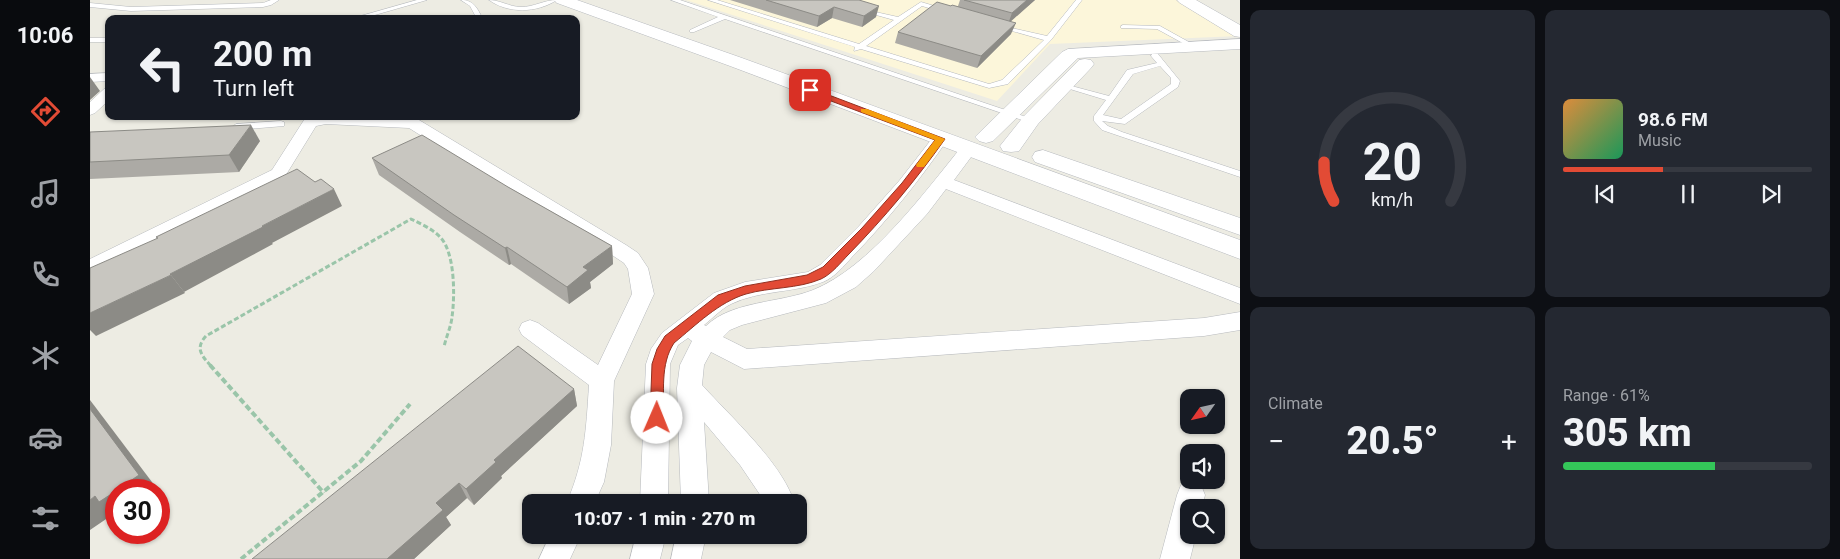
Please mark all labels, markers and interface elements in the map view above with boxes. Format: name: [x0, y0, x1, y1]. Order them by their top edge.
text: 10:06: [17, 23, 73, 48]
text: 200 m: [213, 34, 312, 75]
icon: left: [130, 35, 195, 100]
pin: [789, 69, 831, 111]
text: Turn left: [213, 76, 294, 101]
icon: arrive: [796, 76, 824, 104]
icon: directions: [28, 94, 63, 129]
text: 98.6 FM: [1638, 108, 1708, 131]
text: Music: [1638, 131, 1681, 150]
text: 20: [1363, 132, 1422, 193]
icon: music: [28, 176, 63, 211]
icon: previous: [1591, 180, 1619, 208]
icon: pause: [1674, 180, 1702, 208]
icon: next: [1757, 180, 1785, 208]
text: km/h: [1372, 189, 1413, 210]
icon: phone: [28, 257, 63, 292]
icon: climate: [28, 338, 63, 373]
text: Range · 61%: [1563, 386, 1650, 405]
north arrow: [1180, 389, 1225, 434]
map controls: [1180, 389, 1225, 544]
position arrow: [630, 391, 682, 443]
text: Climate: [1268, 394, 1323, 413]
text: 305 km: [1563, 411, 1692, 455]
text: 20.5°: [1347, 419, 1439, 463]
icon: car: [28, 420, 63, 455]
text: −: [1268, 425, 1284, 458]
text: +: [1501, 425, 1517, 458]
button: sound: [1180, 444, 1225, 489]
speed limit sign: 30: [105, 479, 170, 544]
button: search: [1180, 499, 1225, 544]
icon: filters: [28, 501, 63, 536]
text: 10:07 · 1 min · 270 m: [573, 507, 756, 530]

